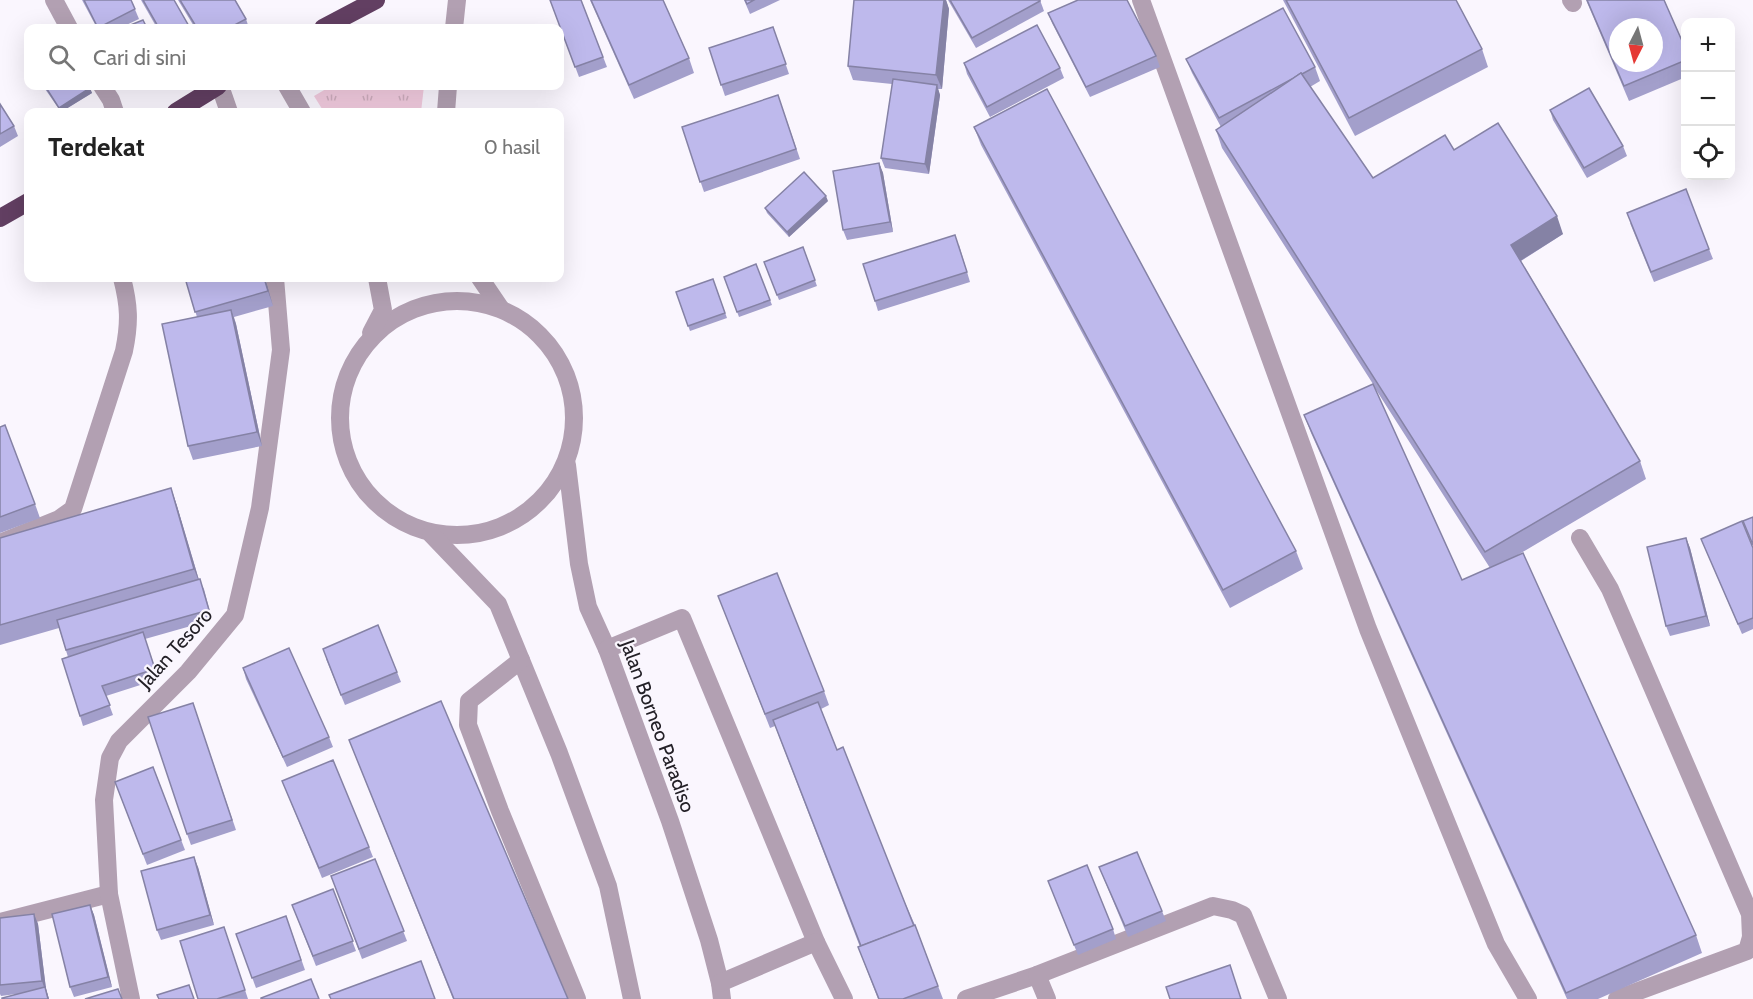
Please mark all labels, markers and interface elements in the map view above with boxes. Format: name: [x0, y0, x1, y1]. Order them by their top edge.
north arrow: [1609, 18, 1663, 72]
map controls: [1681, 18, 1735, 180]
button: +: [1681, 18, 1735, 72]
search box: [24, 24, 564, 90]
icon: search: [45, 41, 78, 74]
text: Cari di sini: [93, 44, 186, 71]
button: −: [1681, 72, 1735, 126]
button: locate: [1681, 126, 1735, 180]
text: Terdekat: [48, 131, 145, 163]
text: 0 hasil: [484, 135, 540, 159]
street label: Jalan Tesoro: [132, 603, 217, 694]
street label: Jalan Borneo Paradiso: [615, 636, 700, 816]

